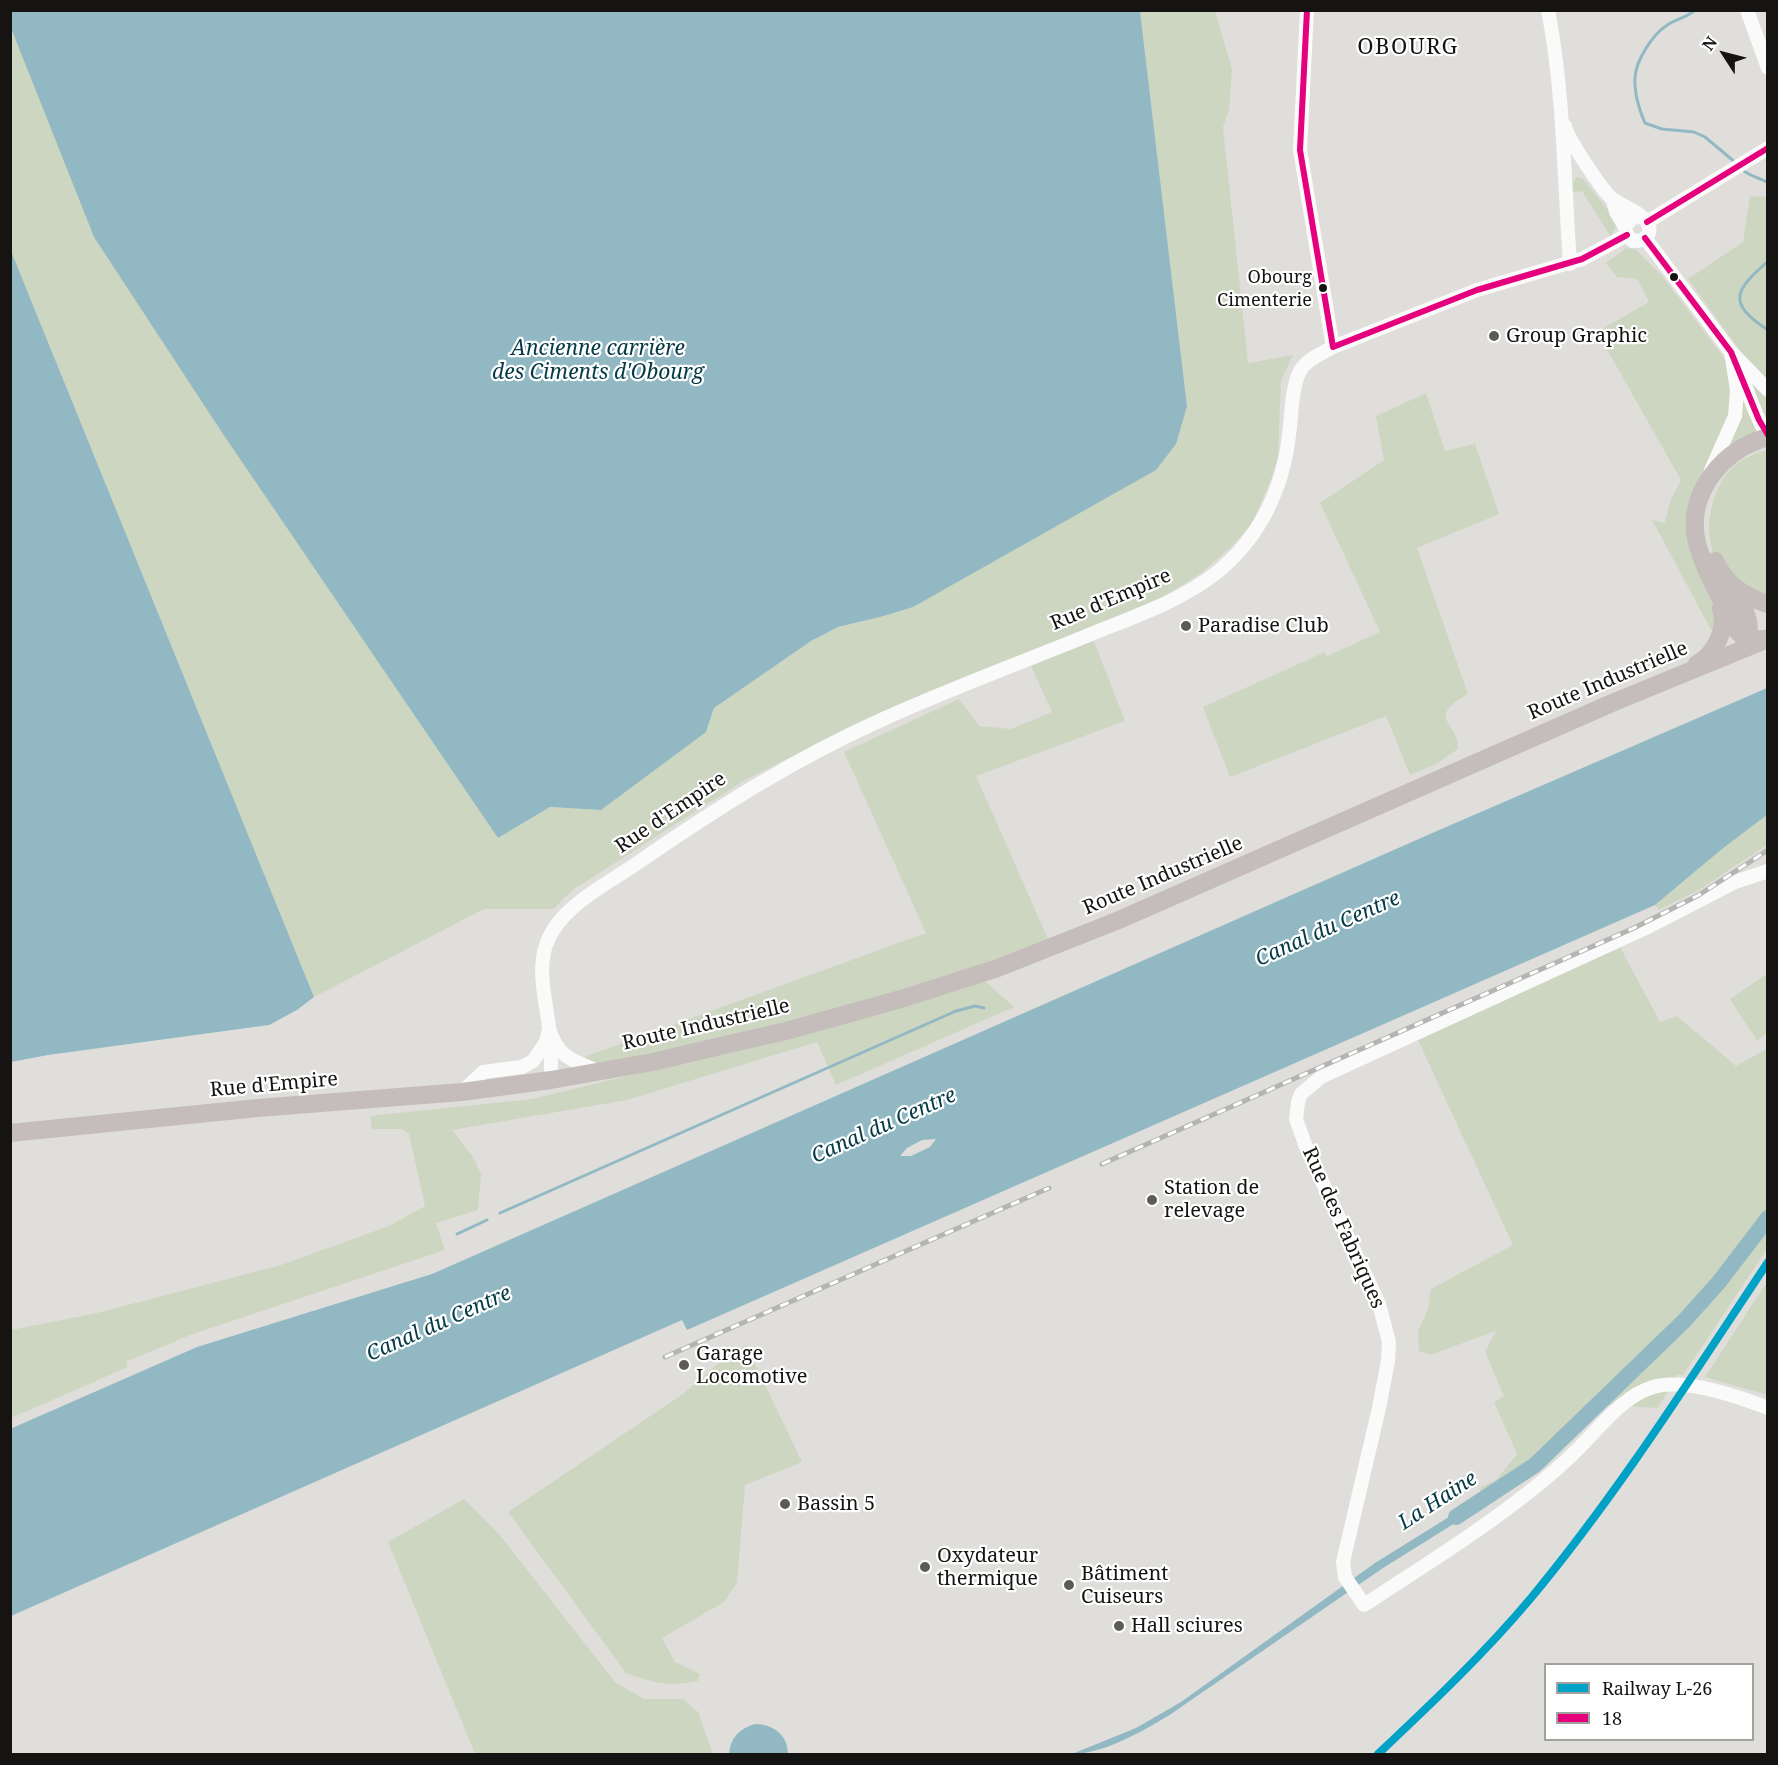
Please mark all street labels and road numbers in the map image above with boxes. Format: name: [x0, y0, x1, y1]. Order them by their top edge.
street label: Rue d'Empire: [1047, 564, 1175, 636]
street label: Route Industrielle: [1525, 637, 1691, 725]
street label: Rue d'Empire: [611, 767, 731, 859]
street label: Route Industrielle: [1080, 832, 1246, 920]
street label: Route Industrielle: [620, 994, 792, 1056]
street label: Rue d'Empire: [209, 1067, 339, 1103]
street label: Rue des Fabriques: [1297, 1144, 1389, 1312]

